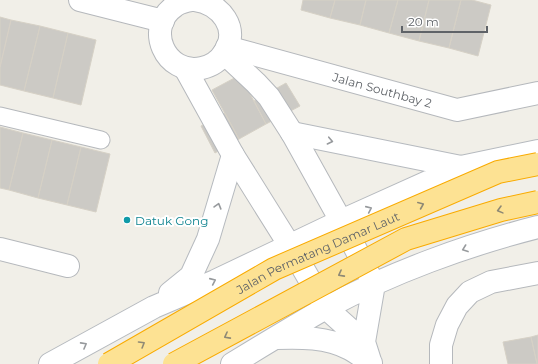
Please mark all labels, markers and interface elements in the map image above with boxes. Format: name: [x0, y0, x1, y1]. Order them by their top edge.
scale bar: [402, 8, 487, 34]
text: 20 m: [408, 14, 439, 29]
street label: Jalan Southbay 2: [330, 69, 434, 110]
one-way arrow: [327, 136, 333, 144]
one-way arrow: [417, 202, 424, 210]
one-way arrow: [213, 203, 222, 210]
one-way arrow: [365, 205, 372, 213]
one-way arrow: [497, 205, 504, 214]
street label: Jalan Permatang Damar Laut: [233, 208, 402, 297]
place label: Datuk Gong: [135, 213, 208, 228]
marker: Datuk Gong: [122, 215, 132, 225]
one-way arrow: [462, 245, 469, 253]
one-way arrow: [338, 269, 345, 276]
one-way arrow: [210, 278, 217, 286]
one-way arrow: [224, 331, 231, 338]
one-way arrow: [138, 342, 145, 349]
one-way arrow: [80, 343, 87, 350]

